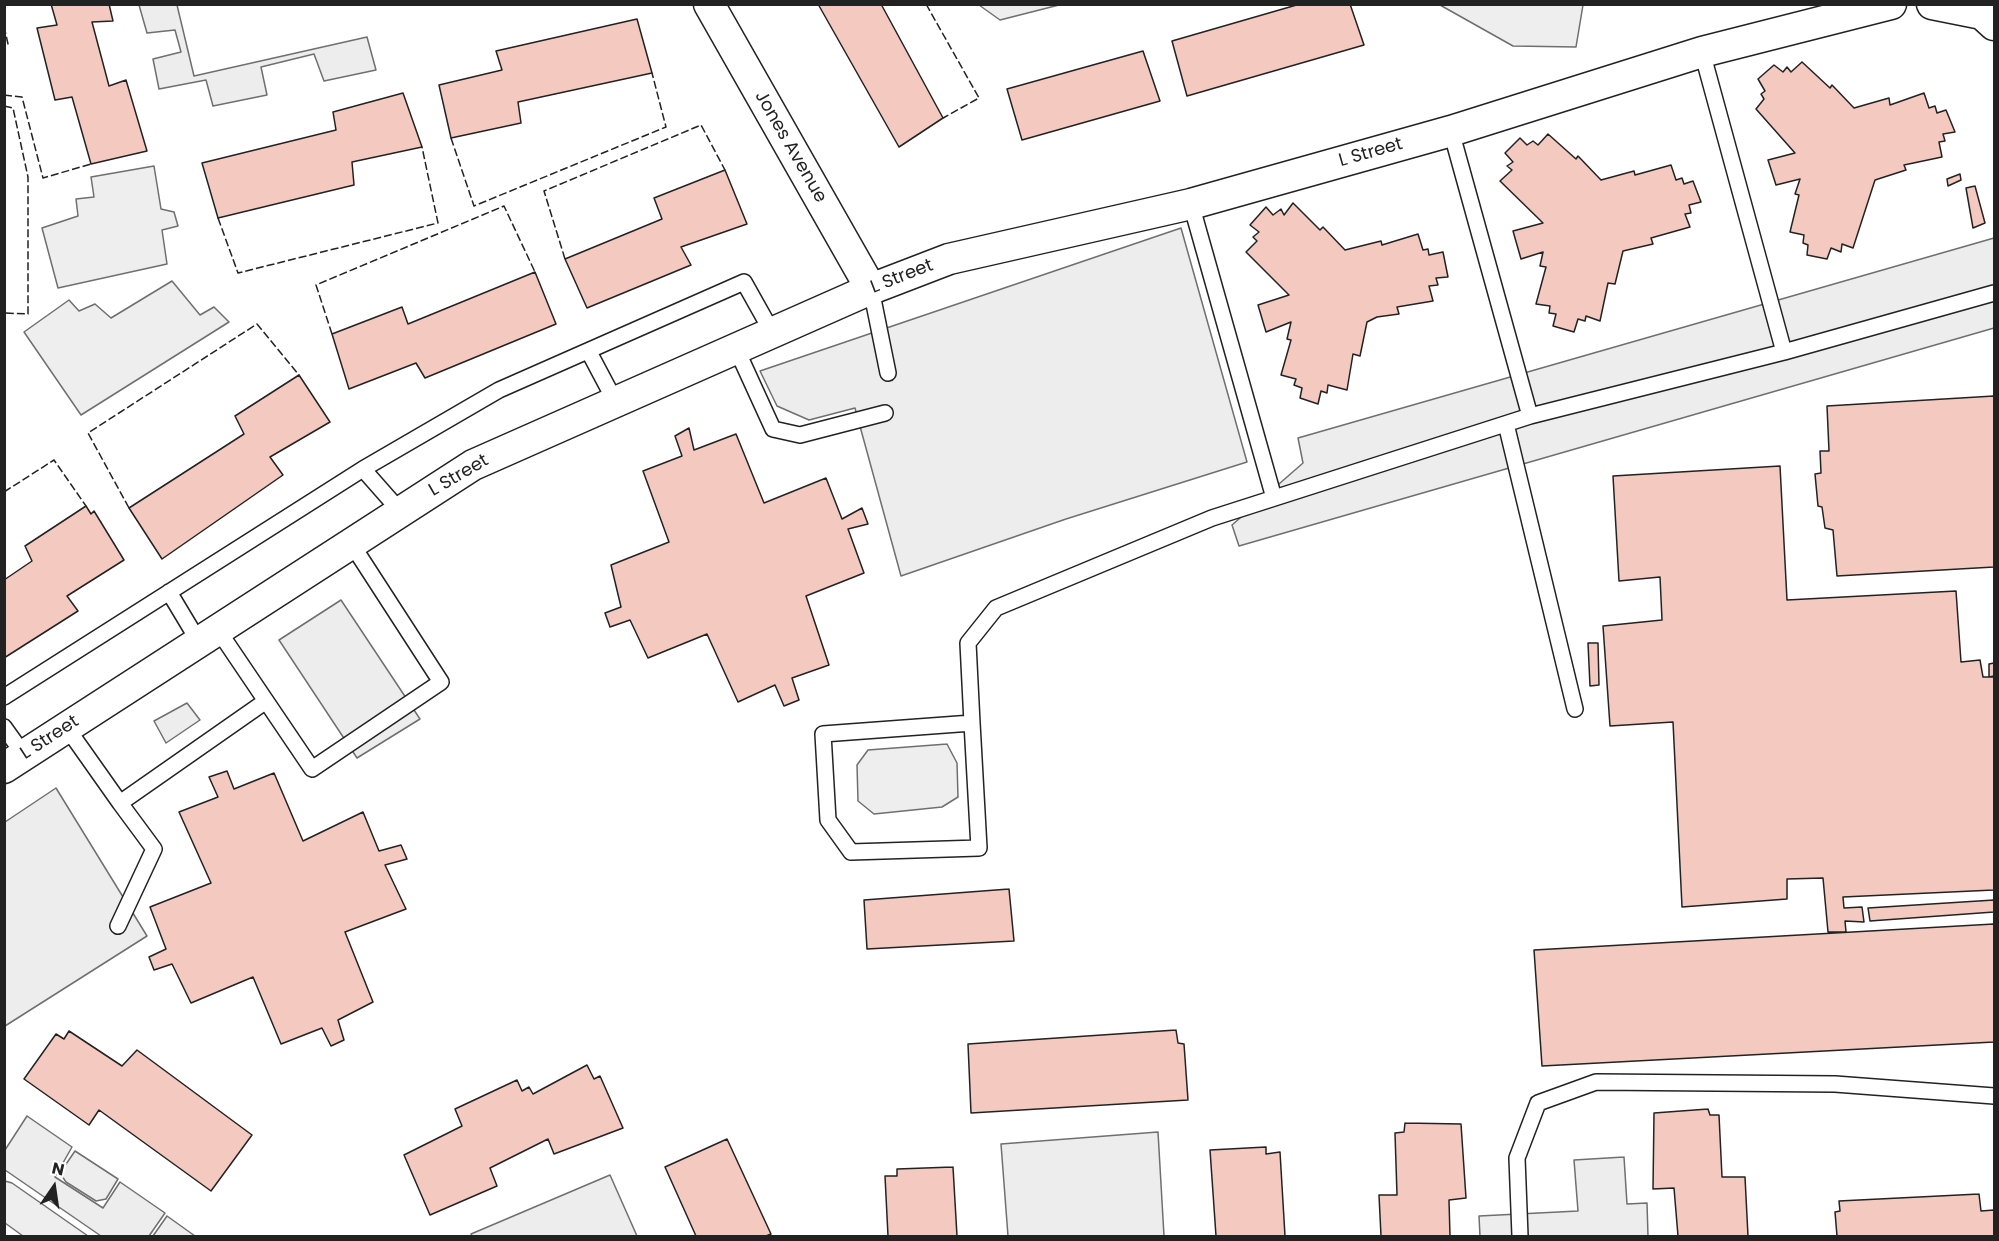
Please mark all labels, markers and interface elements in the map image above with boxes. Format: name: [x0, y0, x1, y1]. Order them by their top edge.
street label: Jones Avenue: [749, 87, 831, 207]
street label: L Street: [1337, 134, 1405, 172]
street label: L Street: [868, 255, 936, 299]
street label: L Street: [425, 450, 493, 502]
street label: L Street: [17, 711, 83, 765]
text: N: [50, 1156, 67, 1182]
north arrow: [24, 1157, 84, 1217]

